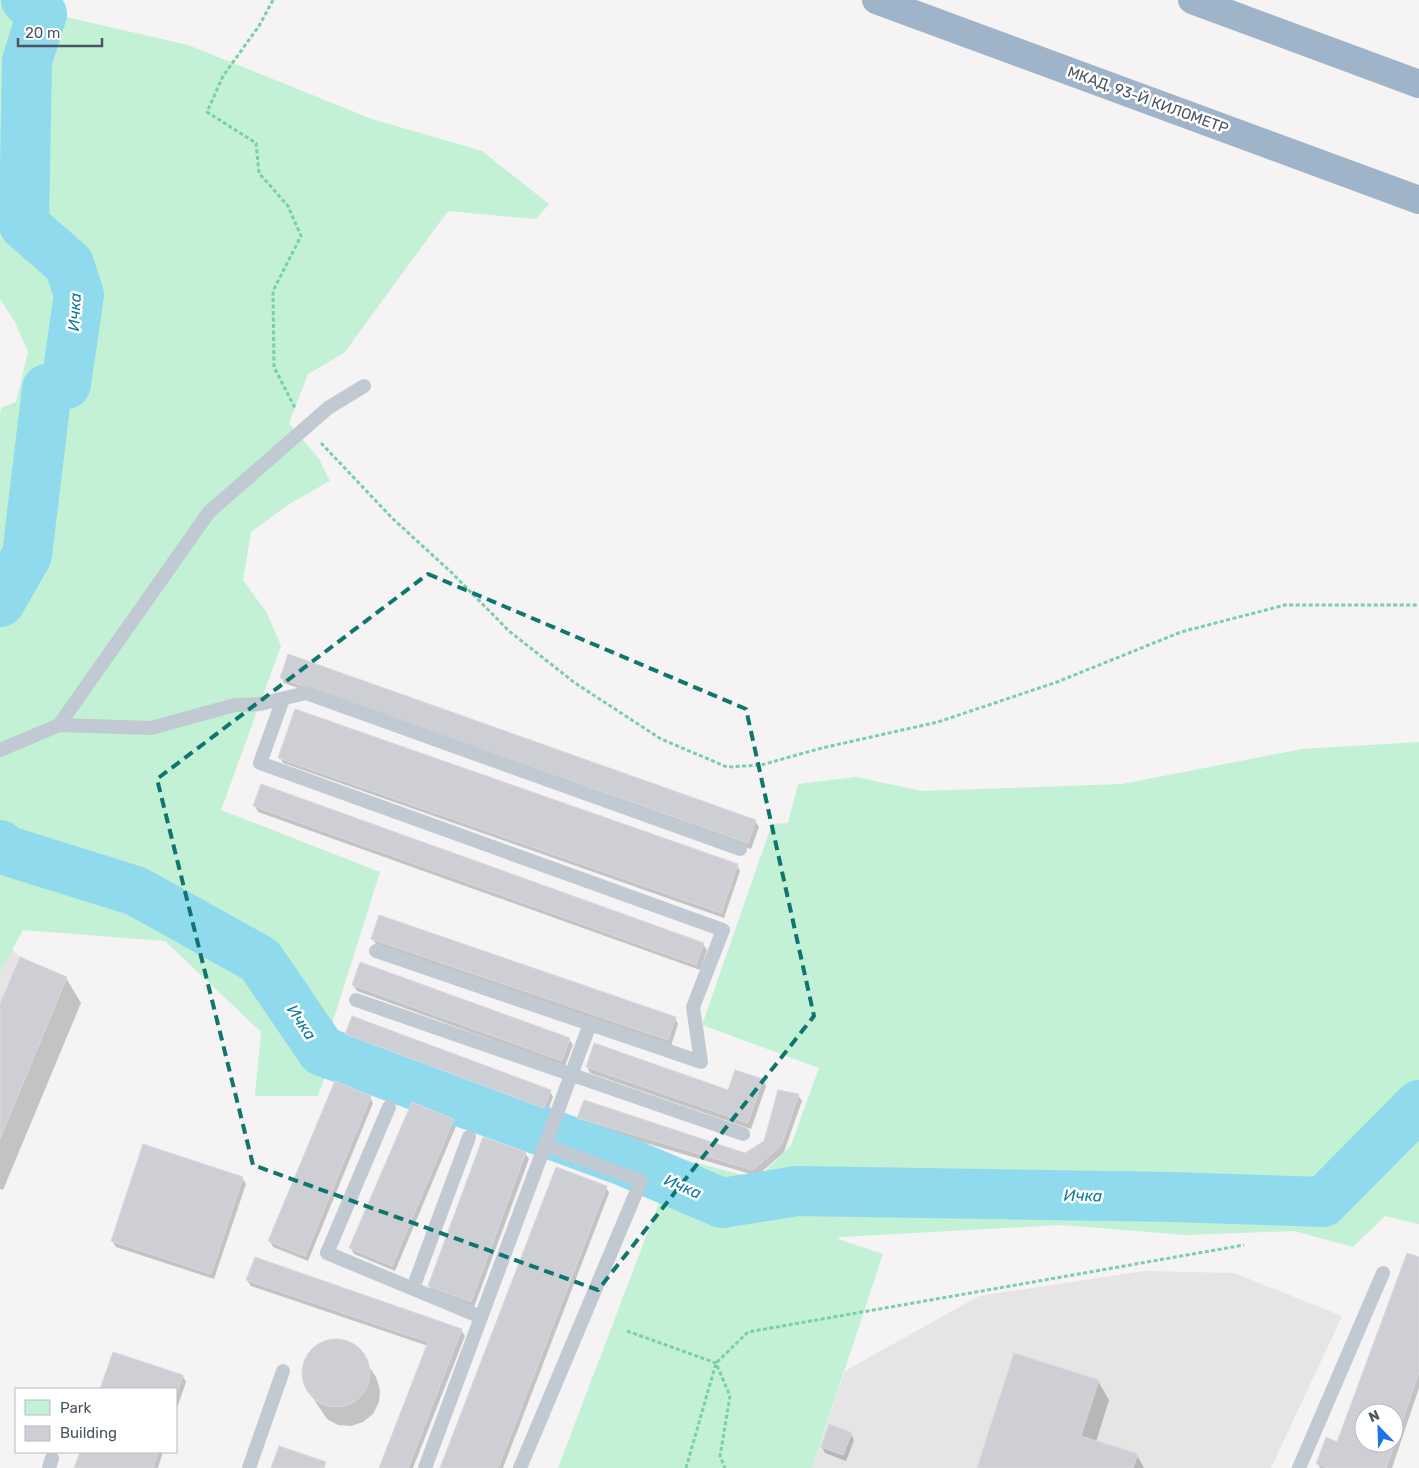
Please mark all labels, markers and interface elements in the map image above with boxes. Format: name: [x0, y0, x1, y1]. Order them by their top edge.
scale bar: [18, 15, 101, 47]
text: 20 m: [25, 24, 60, 42]
street label: МКАД, 93-Й КИЛОМЕТР: [1065, 62, 1231, 138]
water label: Ичка: [64, 292, 85, 332]
water label: Ичка: [283, 1001, 320, 1044]
water label: Ичка: [661, 1170, 704, 1203]
water label: Ичка: [1064, 1186, 1102, 1205]
legend: [15, 1388, 178, 1453]
text: Park: [60, 1399, 91, 1417]
north arrow: [1354, 1403, 1404, 1453]
text: N: [1366, 1407, 1382, 1426]
text: Building: [60, 1424, 117, 1442]

